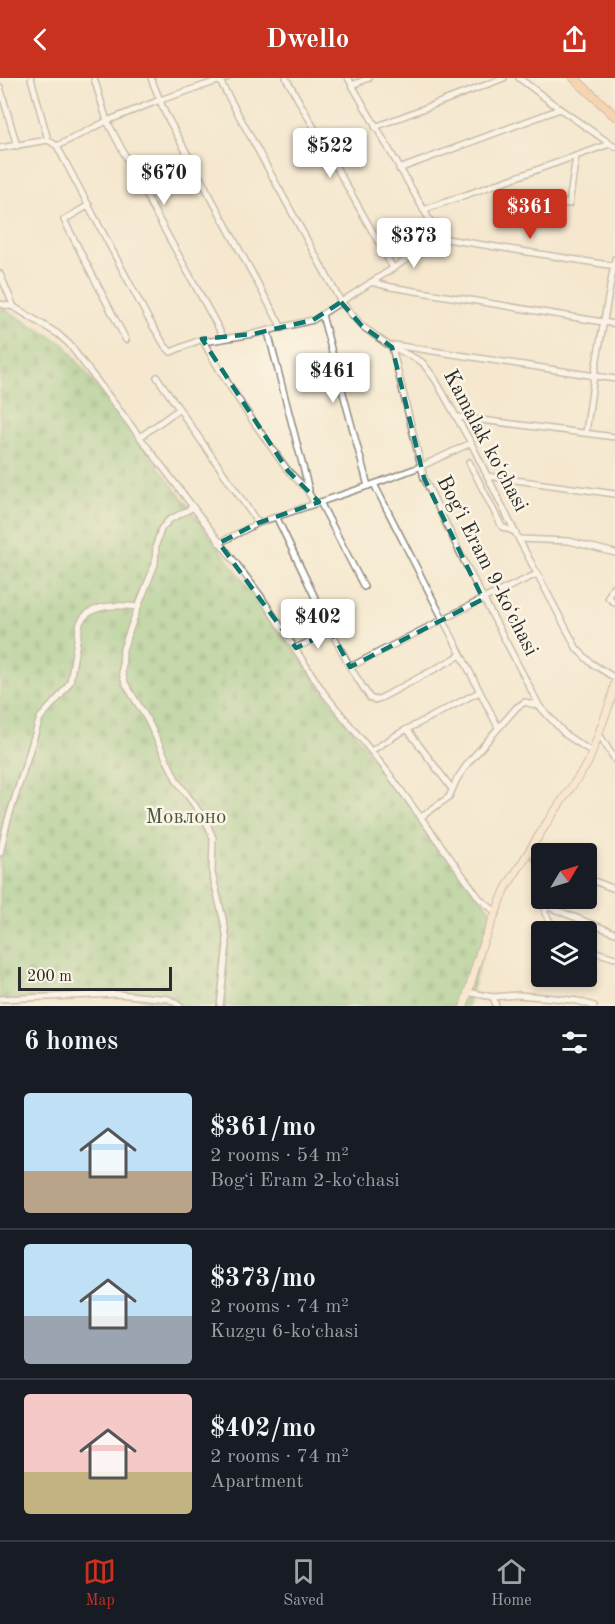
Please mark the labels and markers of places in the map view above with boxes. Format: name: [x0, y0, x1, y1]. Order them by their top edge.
pin: $522: [294, 128, 366, 179]
pin: $670: [128, 155, 200, 206]
pin: $361: [494, 189, 566, 240]
pin: $373: [378, 218, 450, 269]
pin: $461: [297, 353, 369, 404]
pin: $402: [282, 599, 354, 650]

